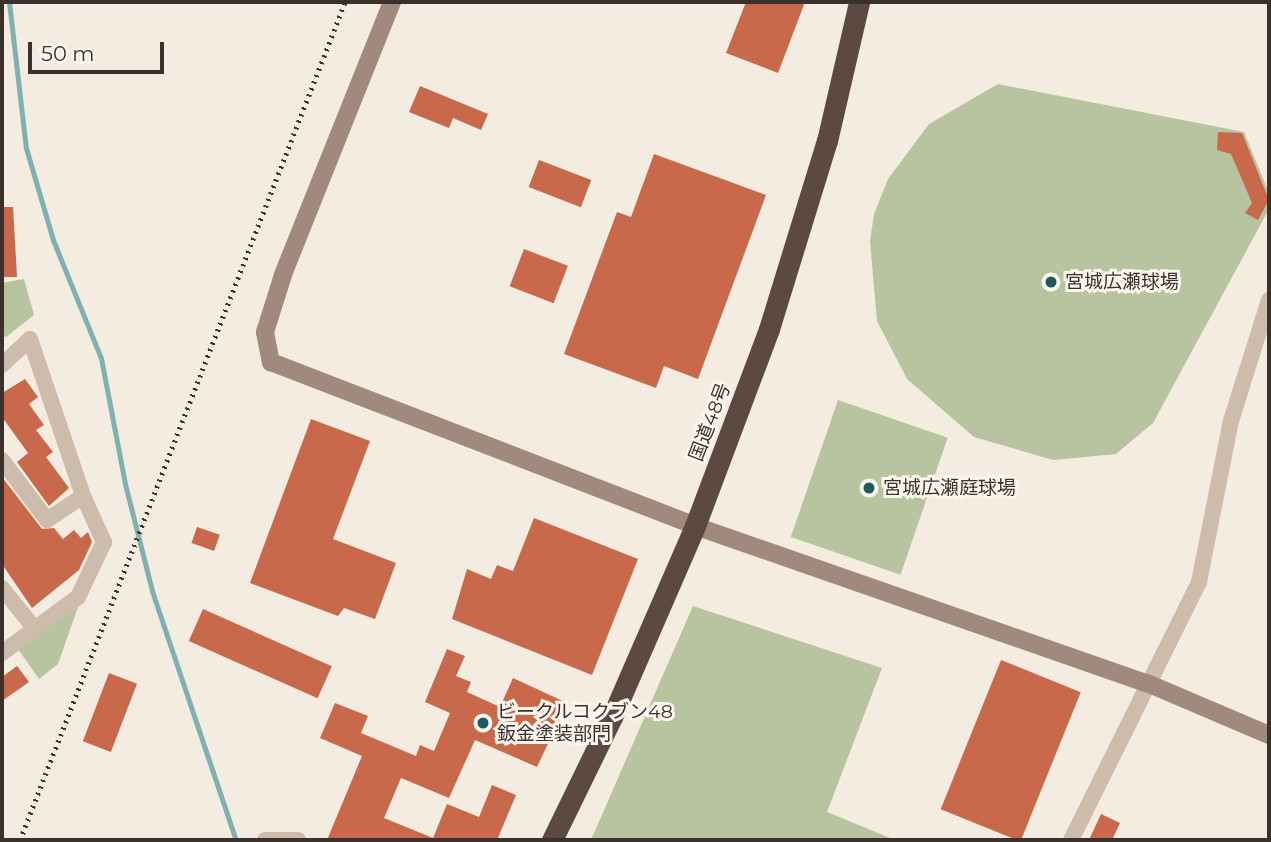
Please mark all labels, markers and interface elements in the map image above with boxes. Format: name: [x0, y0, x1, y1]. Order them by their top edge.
scale bar: [32, 28, 168, 72]
text: 50 m: [41, 41, 95, 66]
place label: 宮城広瀬球場: [1065, 271, 1179, 293]
marker: 宮城広瀬球場: [1043, 274, 1059, 290]
street label: 国道48号: [685, 380, 735, 464]
place label: 宮城広瀬庭球場: [883, 477, 1016, 499]
marker: 宮城広瀬庭球場: [861, 480, 877, 496]
place label: ビークルコクブン48 鈑金塗装部門: [497, 701, 674, 745]
marker: ビークルコクブン48 鈑金塗装部門: [475, 715, 491, 731]

